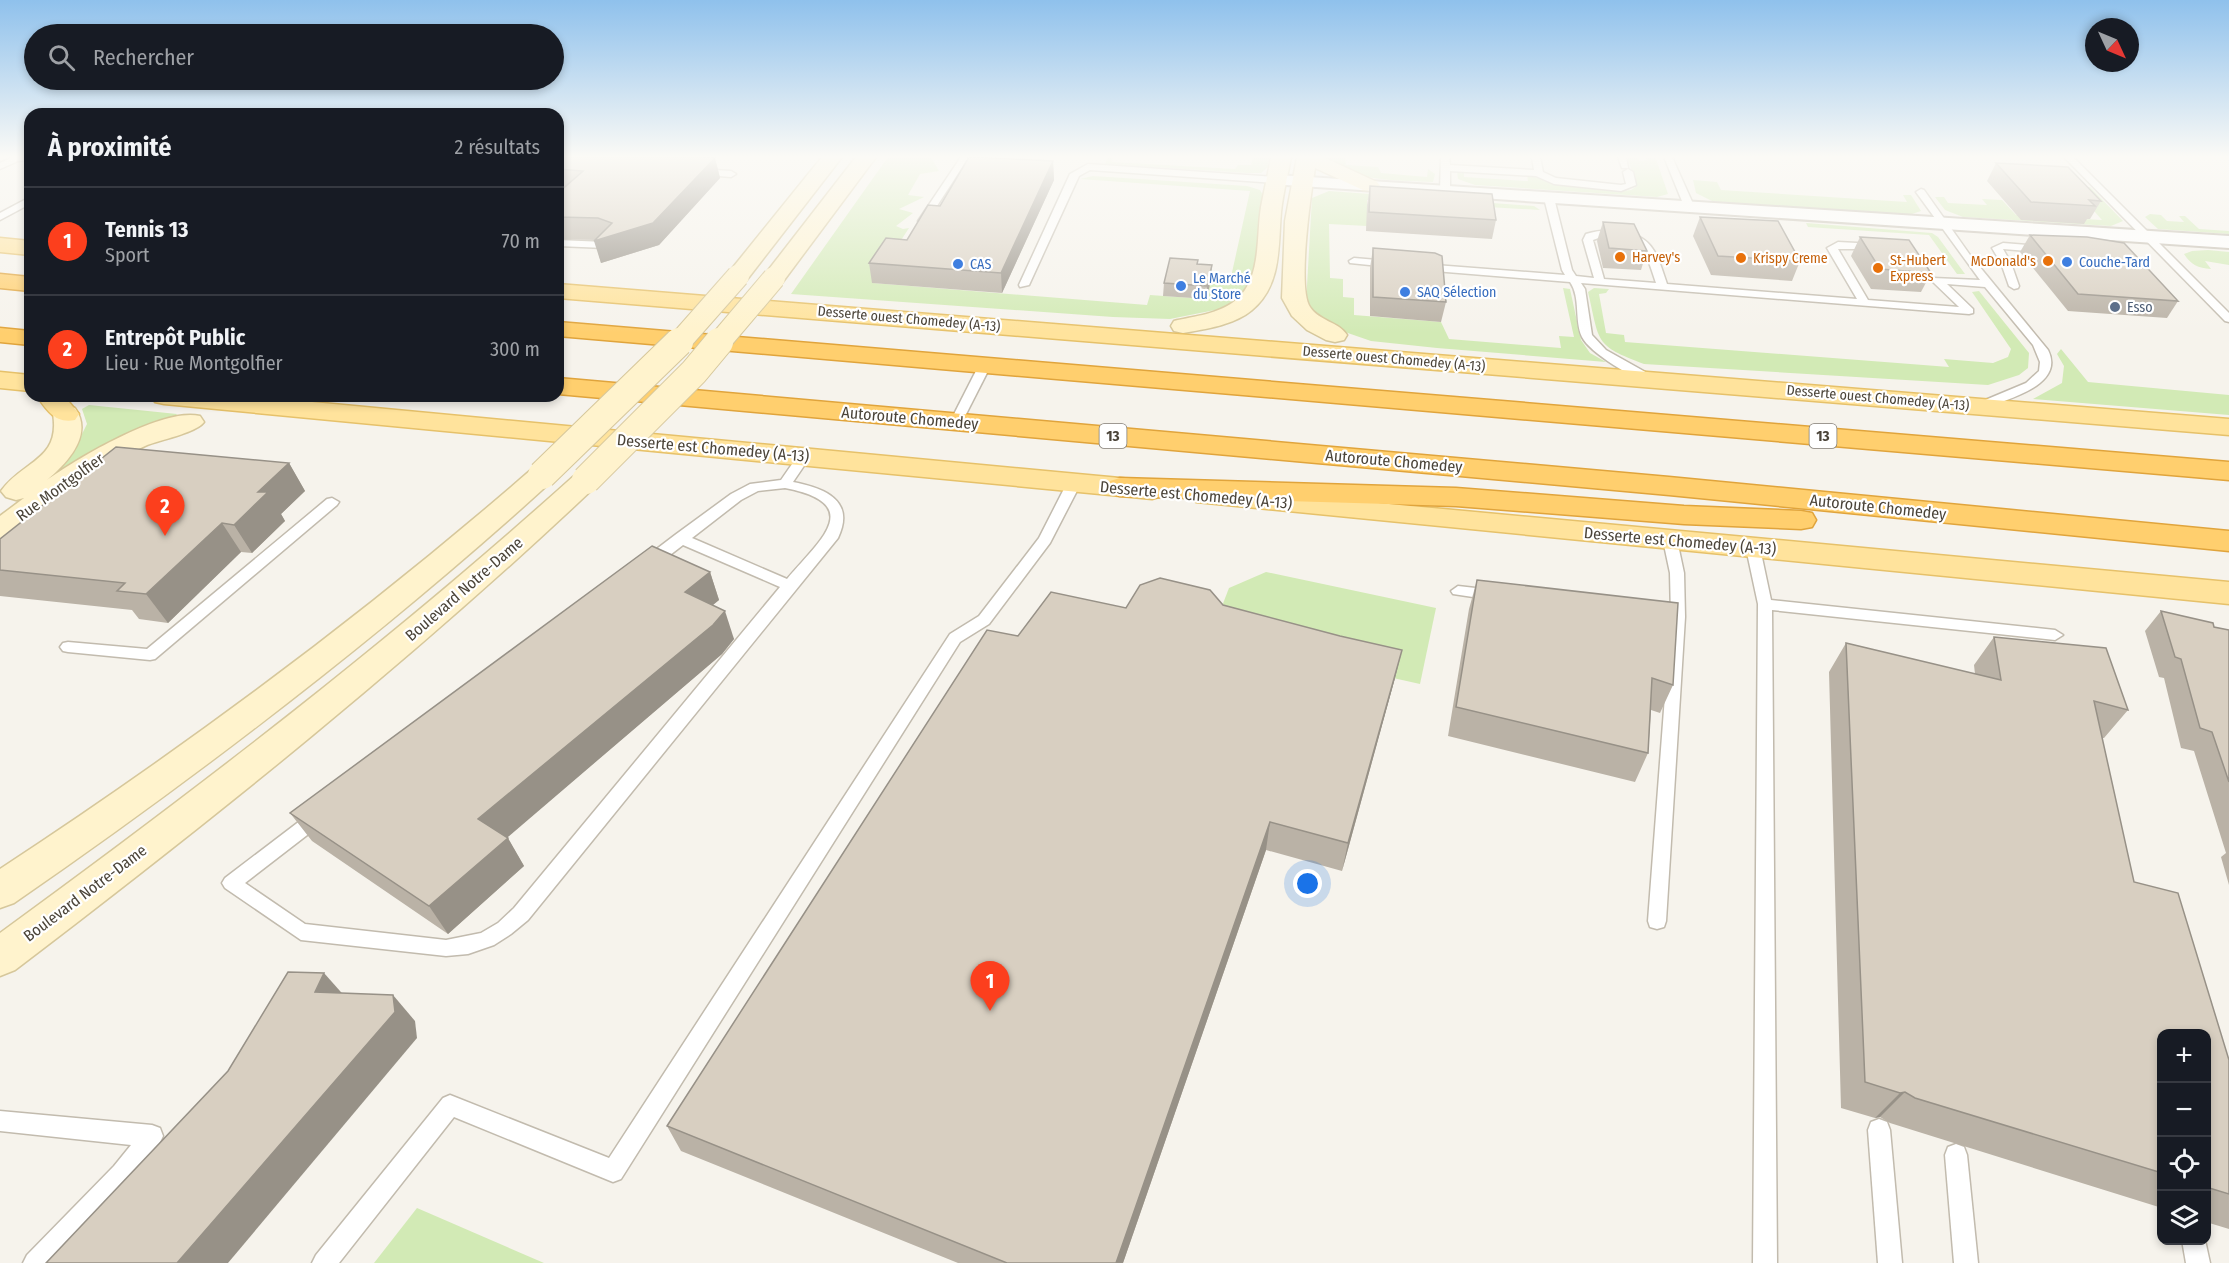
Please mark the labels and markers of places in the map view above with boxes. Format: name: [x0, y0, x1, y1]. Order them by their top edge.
place label: Harvey's: [1632, 249, 1680, 266]
marker: Harvey's: [1613, 250, 1627, 264]
place label: Krispy Creme: [1753, 250, 1828, 267]
marker: Krispy Creme: [1734, 251, 1748, 265]
place label: St-Hubert Express: [1890, 252, 1946, 285]
place label: McDonald's: [1971, 253, 2036, 270]
marker: McDonald's: [2041, 254, 2055, 268]
place label: Couche-Tard: [2079, 254, 2150, 271]
marker: Couche-Tard: [2060, 255, 2074, 269]
place label: CAS: [970, 256, 991, 273]
marker: CAS: [951, 257, 965, 271]
marker: St-Hubert Express: [1871, 261, 1885, 275]
place label: Le Marché du Store: [1193, 270, 1251, 303]
marker: Le Marché du Store: [1174, 279, 1188, 293]
place label: SAQ Sélection: [1417, 284, 1496, 301]
marker: SAQ Sélection: [1398, 285, 1412, 299]
place label: Esso: [2127, 299, 2153, 316]
marker: Esso: [2108, 300, 2122, 314]
pin: 2: [146, 486, 184, 536]
pin: 1: [970, 962, 1010, 1011]

